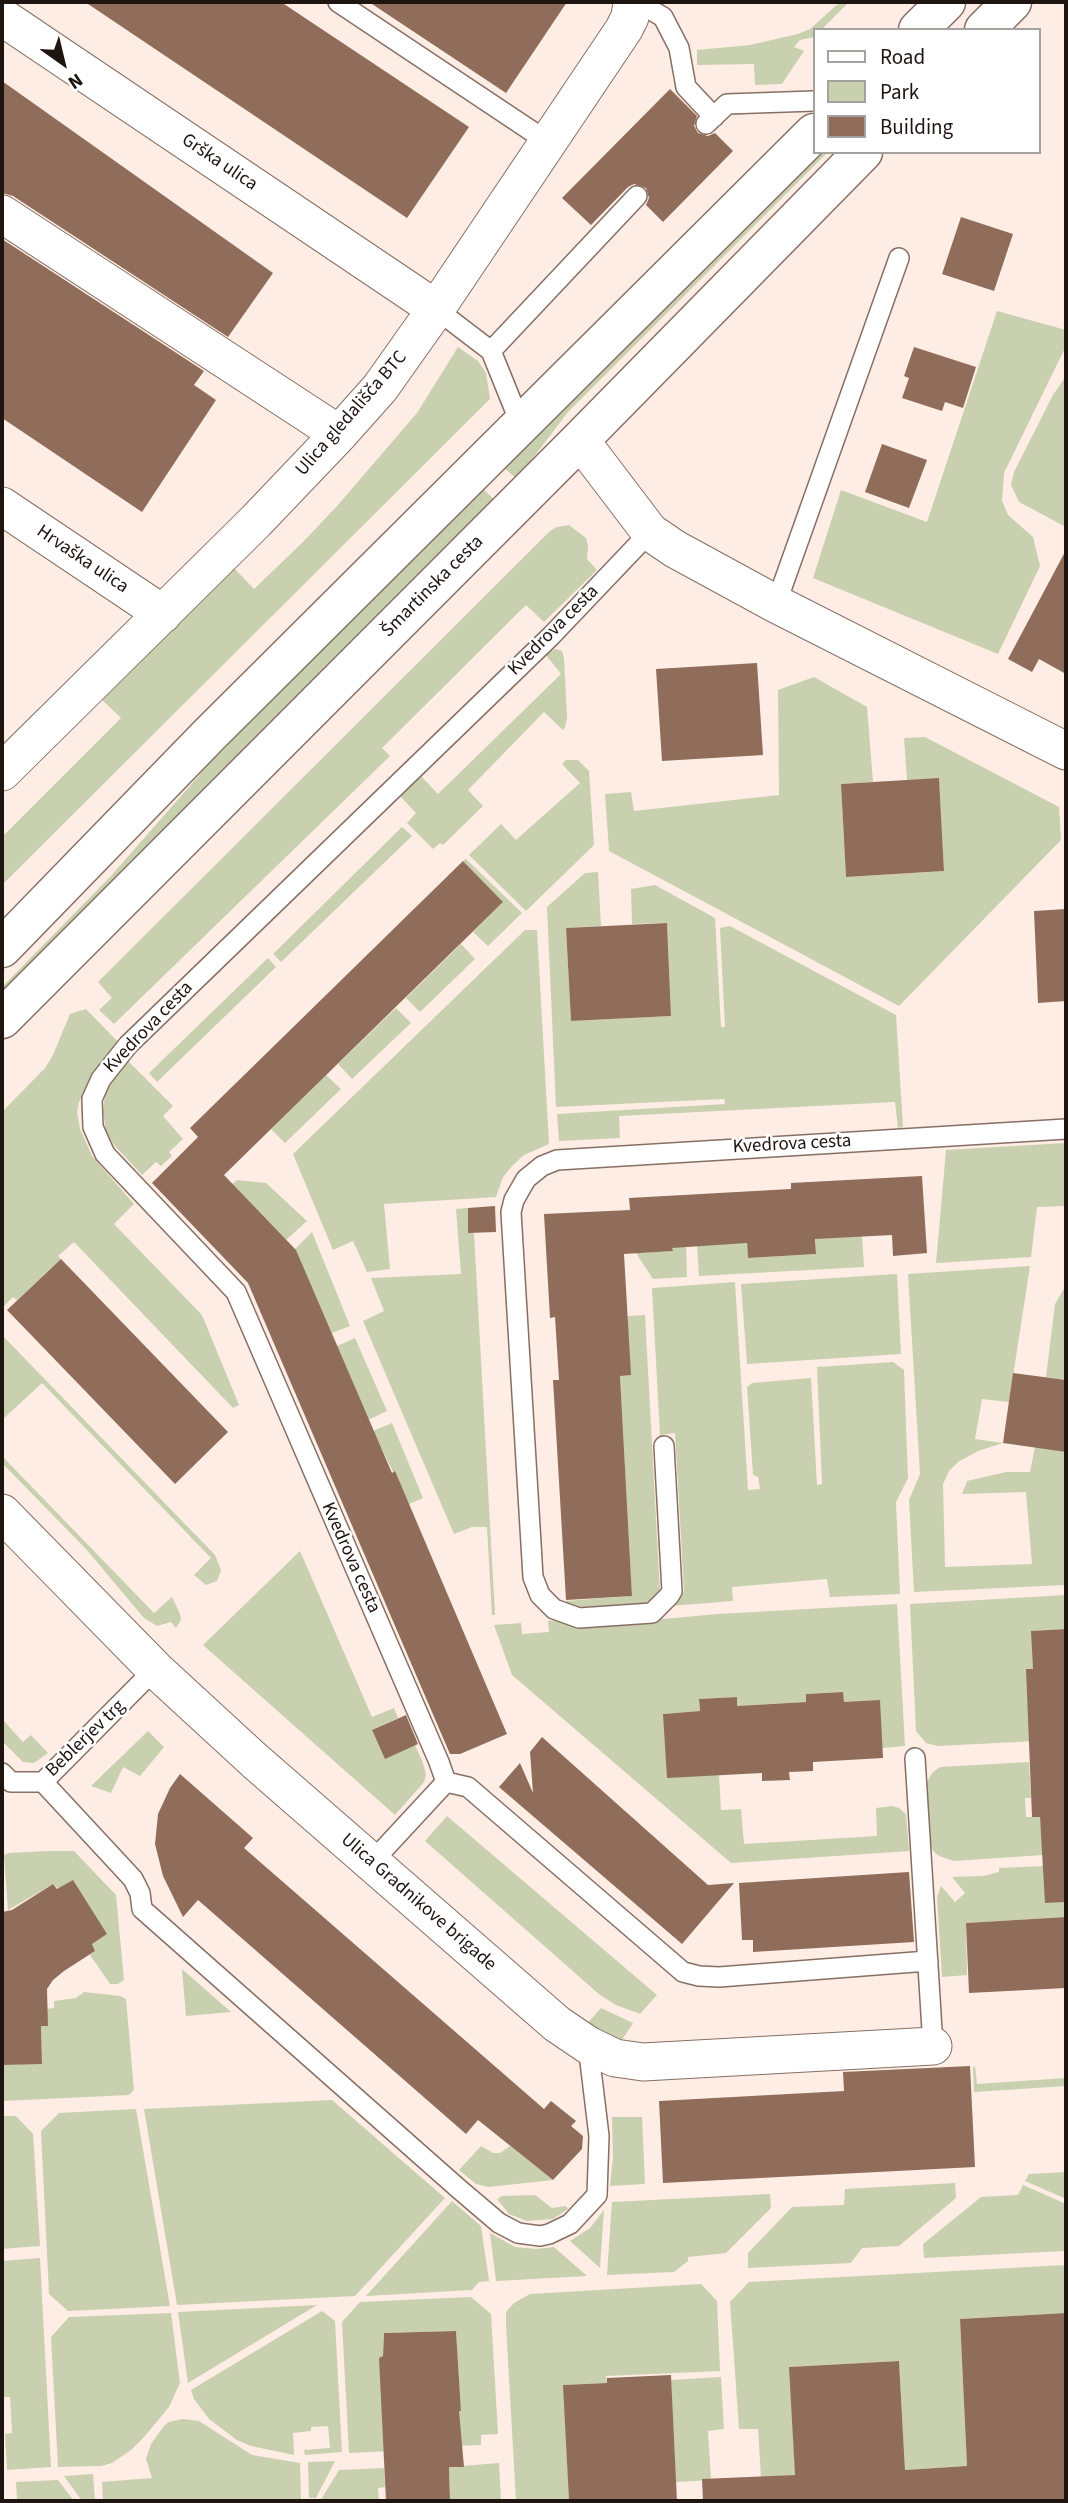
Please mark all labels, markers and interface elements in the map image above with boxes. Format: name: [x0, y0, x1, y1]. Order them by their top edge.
north arrow: [28, 28, 98, 98]
legend: [813, 28, 1040, 154]
text: Road: [880, 42, 925, 72]
text: N: [62, 66, 88, 96]
text: Park: [880, 77, 919, 107]
text: Building: [880, 112, 953, 142]
street label: Grška ulica: [177, 129, 261, 197]
street label: Ulica gledališča BTC: [291, 347, 413, 481]
street label: Hrvaška ulica: [32, 521, 132, 599]
street label: Šmartinska cesta: [377, 531, 489, 643]
street label: Kvedrova cesta: [504, 581, 604, 681]
street label: Kvedrova cesta: [100, 977, 198, 1079]
street label: Kvedrova cesta: [732, 1131, 852, 1159]
street label: Kvedrova cesta: [315, 1499, 385, 1617]
street label: Beblerjev trg: [42, 1696, 130, 1782]
street label: Ulica Gradnikove brigade: [336, 1829, 500, 1977]

